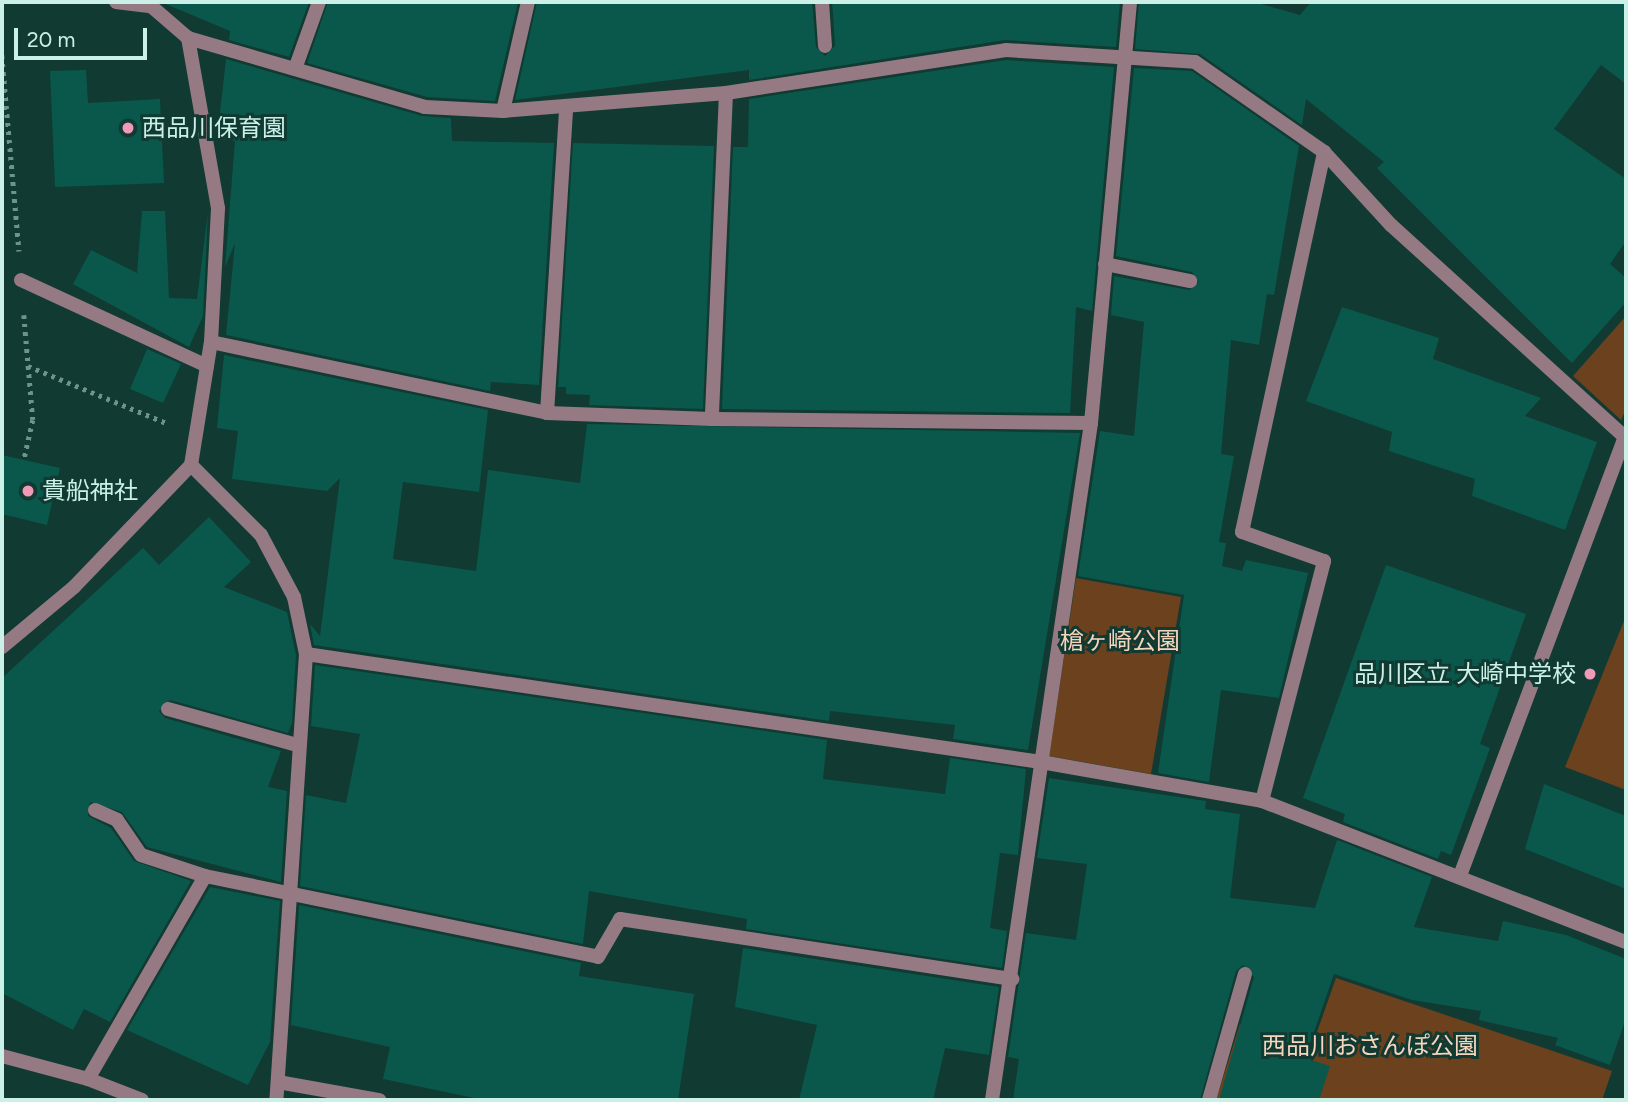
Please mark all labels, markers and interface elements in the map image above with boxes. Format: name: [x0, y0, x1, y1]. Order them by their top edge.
scale bar: [18, 14, 150, 58]
text: 20 m: [27, 27, 75, 52]
place label: 西品川保育園: [142, 114, 286, 142]
marker: 西品川保育園: [120, 120, 136, 136]
place label: 貴船神社: [42, 477, 138, 505]
marker: 貴船神社: [20, 483, 36, 499]
park label: 槍ヶ崎公園: [1060, 627, 1180, 655]
place label: 品川区立 大崎中学校: [1354, 660, 1576, 688]
marker: 品川区立 大崎中学校: [1582, 666, 1598, 682]
park label: 西品川おさんぽ公園: [1262, 1032, 1478, 1060]

